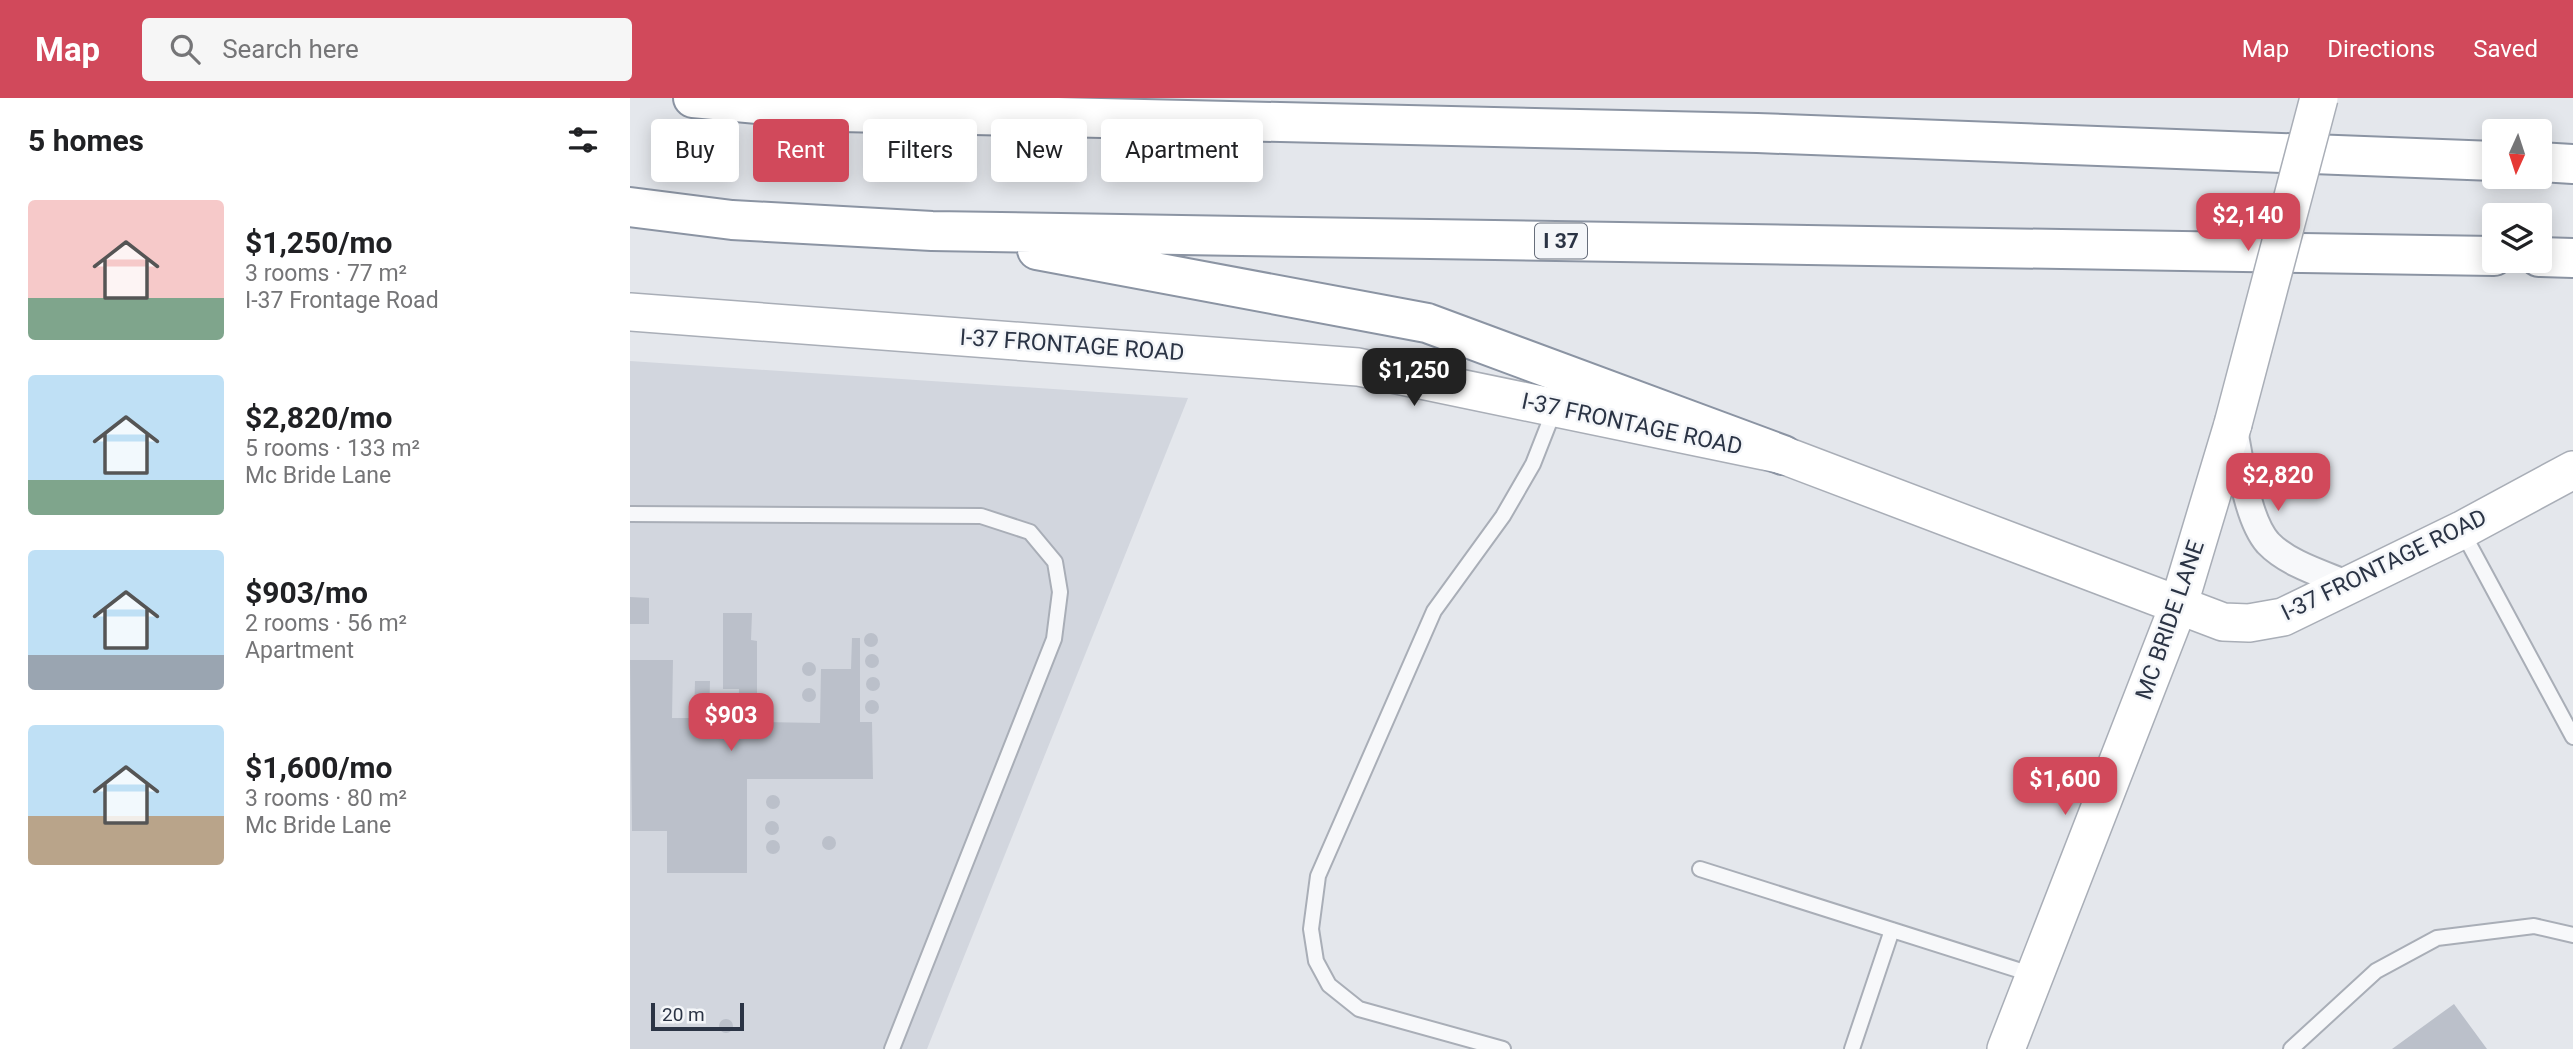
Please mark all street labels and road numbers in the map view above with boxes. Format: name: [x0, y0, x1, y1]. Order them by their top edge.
road number: I 37: [1535, 223, 1587, 258]
street label: I-37 FRONTAGE ROAD: [959, 324, 1185, 366]
street label: I-37 FRONTAGE ROAD: [1519, 387, 1745, 461]
street label: I-37 FRONTAGE ROAD: [2277, 504, 2491, 626]
street label: MC BRIDE LANE: [2130, 537, 2210, 703]

